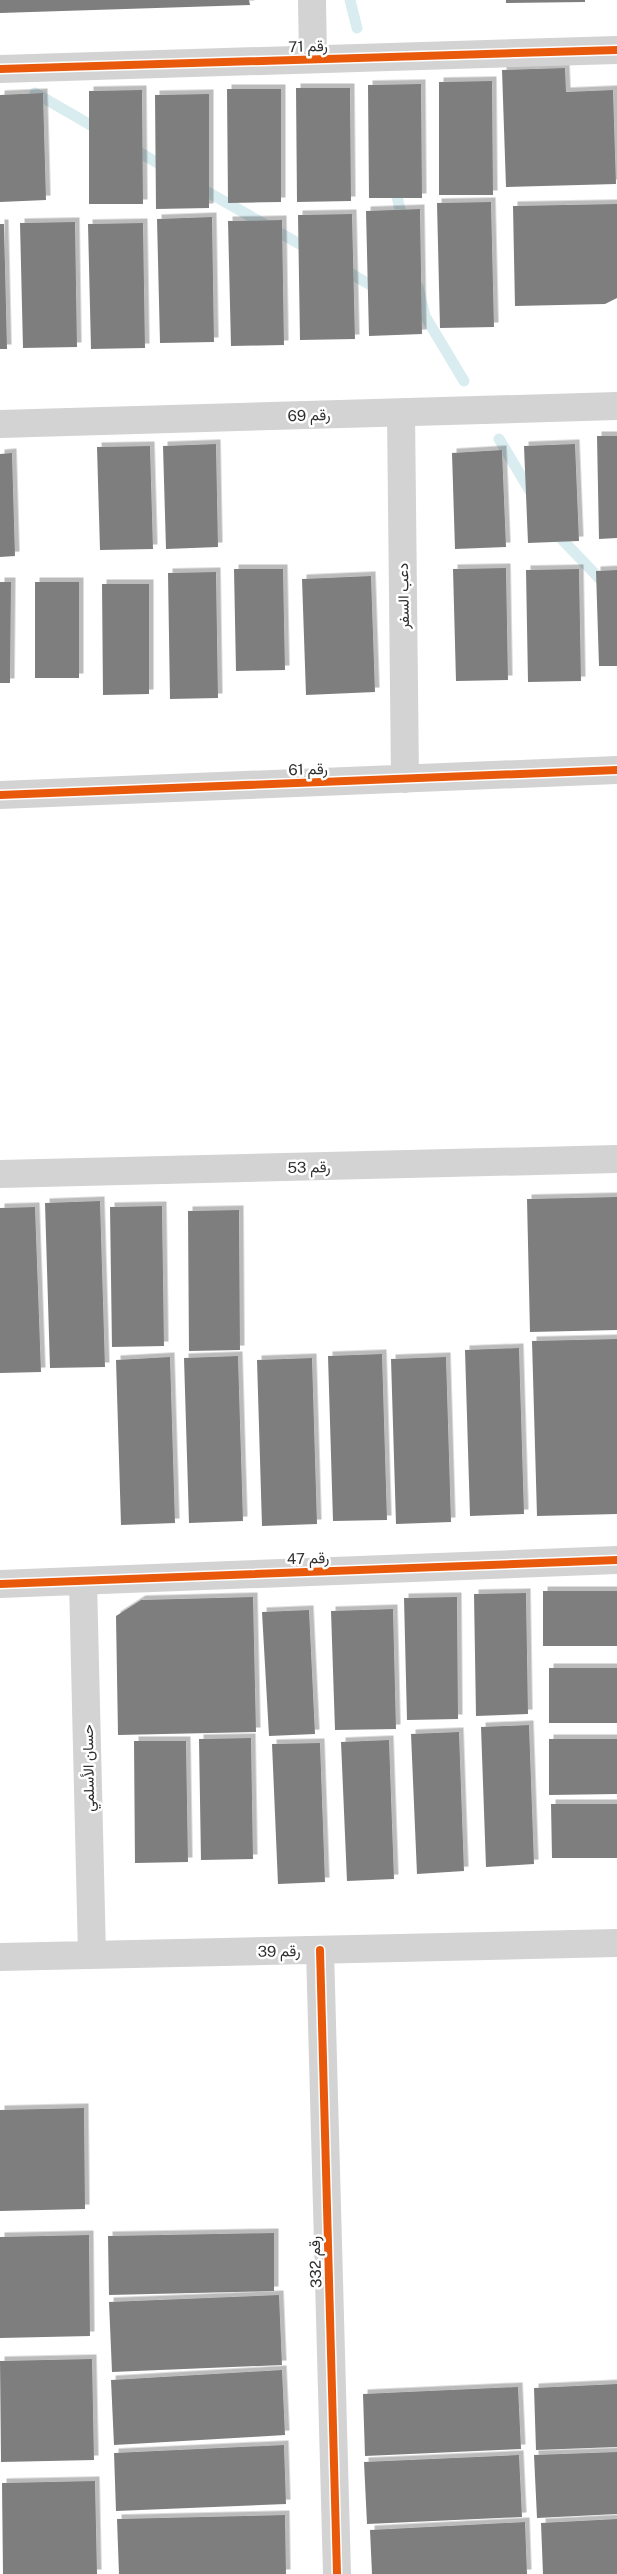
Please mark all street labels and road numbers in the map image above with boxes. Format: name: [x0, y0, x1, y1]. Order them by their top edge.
street label: رقم 71: [288, 37, 328, 57]
street label: رقم 69: [287, 406, 331, 426]
street label: دعب السفر: [394, 563, 413, 630]
street label: رقم 61: [288, 760, 328, 780]
street label: رقم 53: [287, 1158, 331, 1178]
street label: رقم 47: [286, 1549, 330, 1569]
street label: حسان الأسلمي: [79, 1724, 102, 1812]
street label: رقم 39: [257, 1942, 301, 1962]
street label: رقم 332: [306, 2236, 326, 2288]

